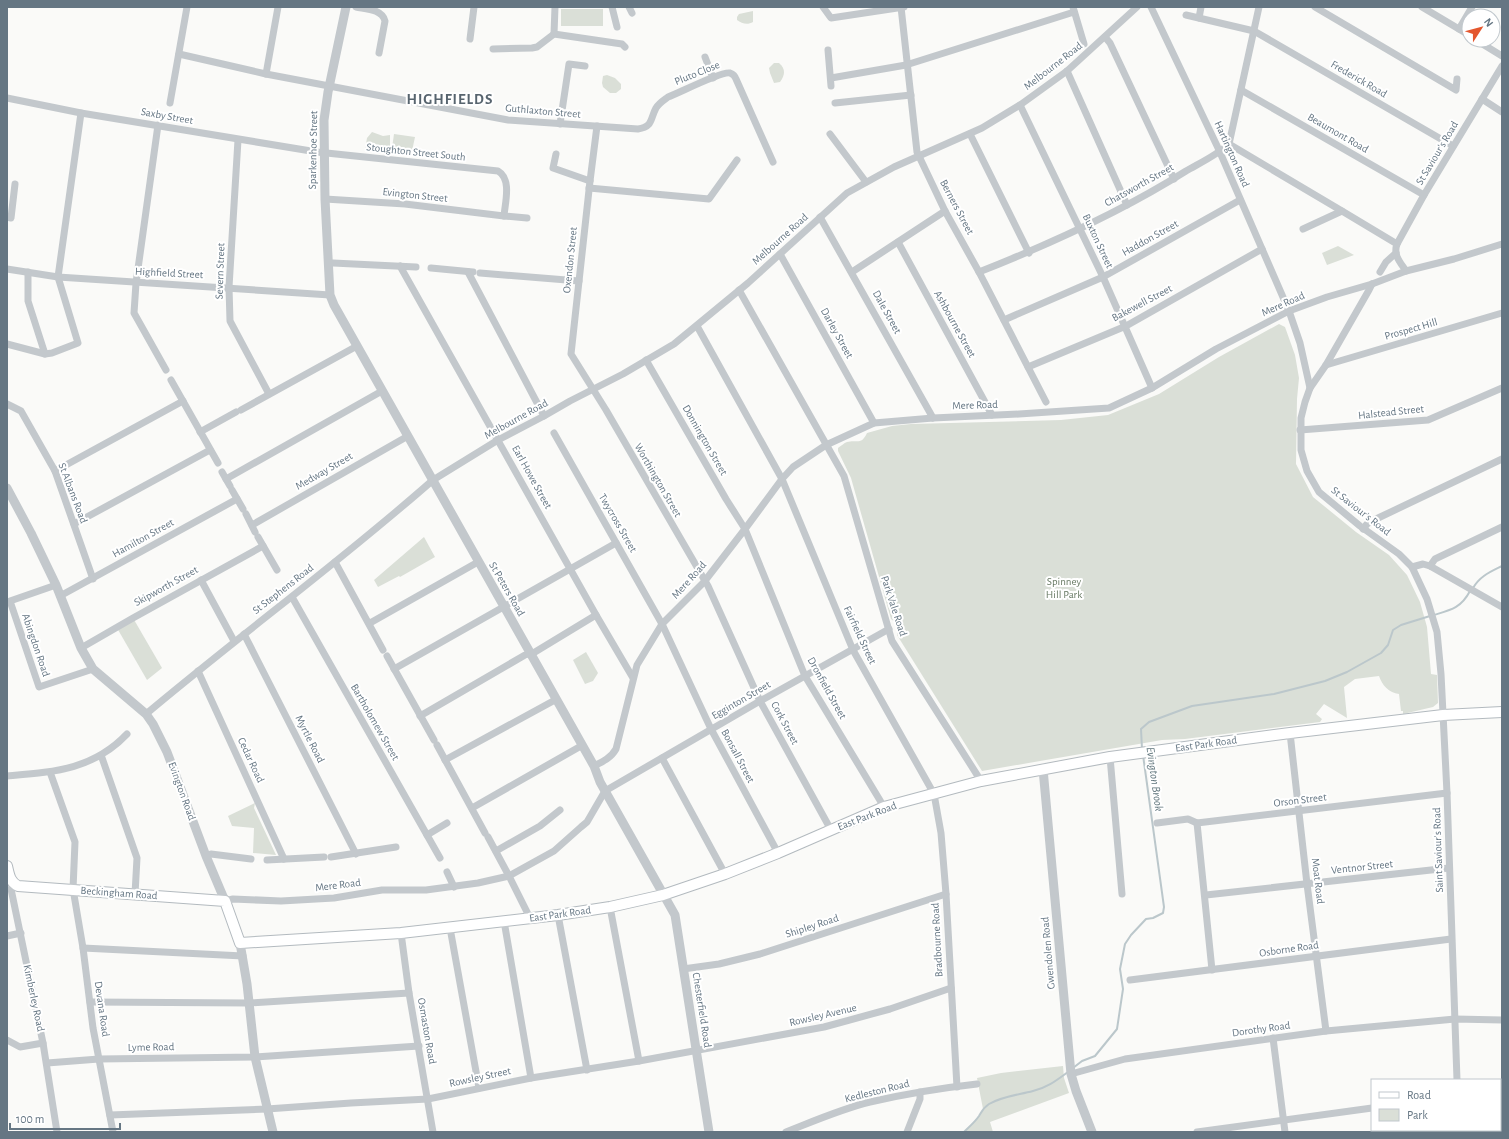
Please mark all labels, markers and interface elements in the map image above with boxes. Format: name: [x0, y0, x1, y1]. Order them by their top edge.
north arrow: [1461, 8, 1501, 48]
text: N: [1482, 16, 1495, 29]
street label: Melbourne Road: [1022, 40, 1085, 92]
street label: Pluto Close: [673, 59, 721, 87]
street label: Frederick Road: [1329, 59, 1389, 100]
district label: HIGHFIELDS: [407, 92, 493, 107]
street label: Guthlaxton Street: [505, 102, 582, 120]
street label: Saxby Street: [140, 106, 194, 126]
street label: Sparkenhoe Street: [307, 110, 319, 190]
street label: Beaumont Road: [1306, 111, 1371, 155]
street label: Hartington Road: [1213, 119, 1252, 189]
street label: St Saviour's Road: [1414, 119, 1460, 187]
street label: Stoughton Street South: [366, 141, 466, 163]
street label: Chatsworth Street: [1103, 161, 1176, 209]
street label: Berners Street: [938, 178, 976, 237]
street label: Evington Street: [382, 186, 449, 204]
street label: Melbourne Road: [750, 211, 810, 267]
street label: Buxton Street: [1081, 212, 1116, 270]
street label: Haddon Street: [1120, 218, 1180, 258]
street label: Oxendon Street: [561, 226, 579, 294]
street label: Severn Street: [214, 242, 227, 299]
street label: Highfield Street: [135, 266, 204, 280]
street label: Bakewell Street: [1110, 282, 1174, 323]
street label: Dale Street: [871, 288, 904, 336]
street label: Ashbourne Street: [932, 289, 978, 360]
street label: Mere Road: [1260, 290, 1306, 318]
street label: Darley Street: [819, 306, 856, 361]
street label: Prospect Hill: [1383, 316, 1439, 342]
street label: Melbourne Road: [482, 397, 550, 441]
street label: Mere Road: [952, 399, 998, 411]
street label: Donnington Street: [680, 403, 730, 478]
street label: Halstead Street: [1358, 403, 1425, 421]
street label: Worthington Street: [632, 441, 684, 519]
street label: Earl Howe Street: [510, 443, 554, 511]
street label: Medway Street: [294, 450, 355, 492]
street label: St Albans Road: [56, 461, 90, 525]
street label: St Saviour's Road: [1329, 484, 1393, 538]
street label: Twycross Street: [597, 492, 639, 555]
street label: Hamilton Street: [110, 516, 176, 559]
street label: Mere Road: [670, 559, 709, 601]
street label: St Peters Road: [487, 560, 527, 618]
street label: St Stephens Road: [250, 562, 316, 616]
street label: Skipworth Street: [132, 564, 200, 608]
street label: Park Vale Road: [879, 574, 909, 638]
park label: Spinney Hill Park: [1046, 576, 1082, 600]
street label: Fairfield Street: [842, 604, 879, 666]
street label: Abingdon Road: [20, 612, 52, 678]
street label: Dronfield Street: [806, 655, 849, 721]
street label: Egginton Street: [710, 679, 773, 721]
street label: Bartholomew Street: [349, 682, 402, 762]
street label: Cork Street: [769, 700, 801, 747]
street label: Myrtle Road: [293, 713, 327, 765]
street label: Bonsall Street: [719, 727, 757, 785]
street label: East Park Road: [1174, 734, 1238, 754]
street label: Cedar Road: [236, 736, 266, 785]
water label: Evington Brook: [1145, 746, 1166, 812]
street label: Evington Road: [166, 760, 198, 822]
street label: Orson Street: [1273, 791, 1328, 809]
street label: East Park Road: [836, 800, 898, 832]
street label: Saint Saviour's Road: [1431, 807, 1445, 893]
street label: Moat Road: [1310, 857, 1326, 905]
street label: Ventnor Street: [1330, 858, 1394, 876]
street label: Mere Road: [315, 877, 362, 893]
street label: Beckingham Road: [80, 885, 158, 901]
street label: Bradbourne Road: [930, 902, 944, 978]
street label: East Park Road: [528, 904, 592, 924]
street label: Shipley Road: [784, 912, 840, 940]
street label: Gwendolen Road: [1039, 916, 1057, 990]
street label: Osborne Road: [1259, 939, 1320, 959]
street label: Kimberley Road: [22, 964, 47, 1033]
street label: Chesterfield Road: [691, 972, 713, 1049]
street label: Devana Road: [93, 980, 111, 1038]
street label: Osmaston Road: [416, 997, 438, 1065]
street label: Rowsley Avenue: [788, 1002, 858, 1028]
street label: Dorothy Road: [1231, 1019, 1291, 1039]
street label: Lyme Road: [128, 1041, 175, 1053]
street label: Rowsley Street: [448, 1065, 512, 1089]
street label: Kedleston Road: [843, 1078, 911, 1104]
legend: [1371, 1079, 1501, 1131]
text: Road: [1407, 1089, 1431, 1101]
scale bar: [10, 1105, 120, 1131]
text: Park: [1407, 1109, 1428, 1121]
text: 100 m: [16, 1113, 44, 1125]

